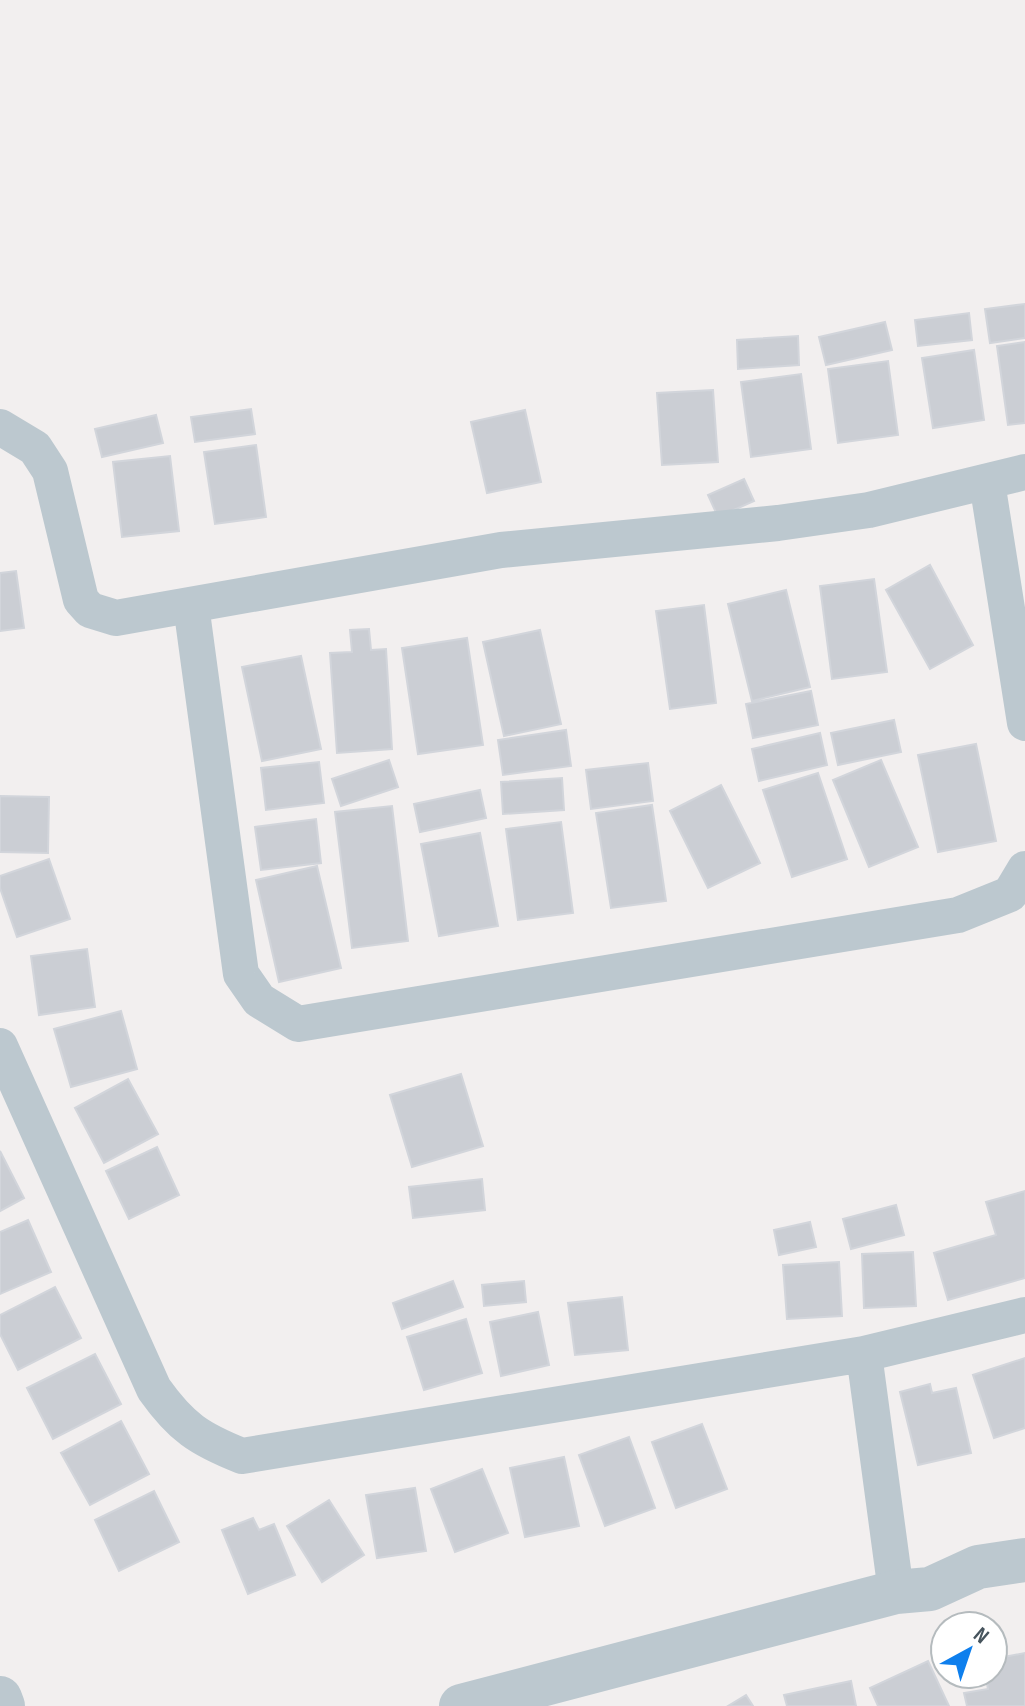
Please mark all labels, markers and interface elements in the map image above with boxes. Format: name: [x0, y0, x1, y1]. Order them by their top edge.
north arrow: [929, 1610, 1009, 1690]
text: N: [968, 1622, 994, 1650]

